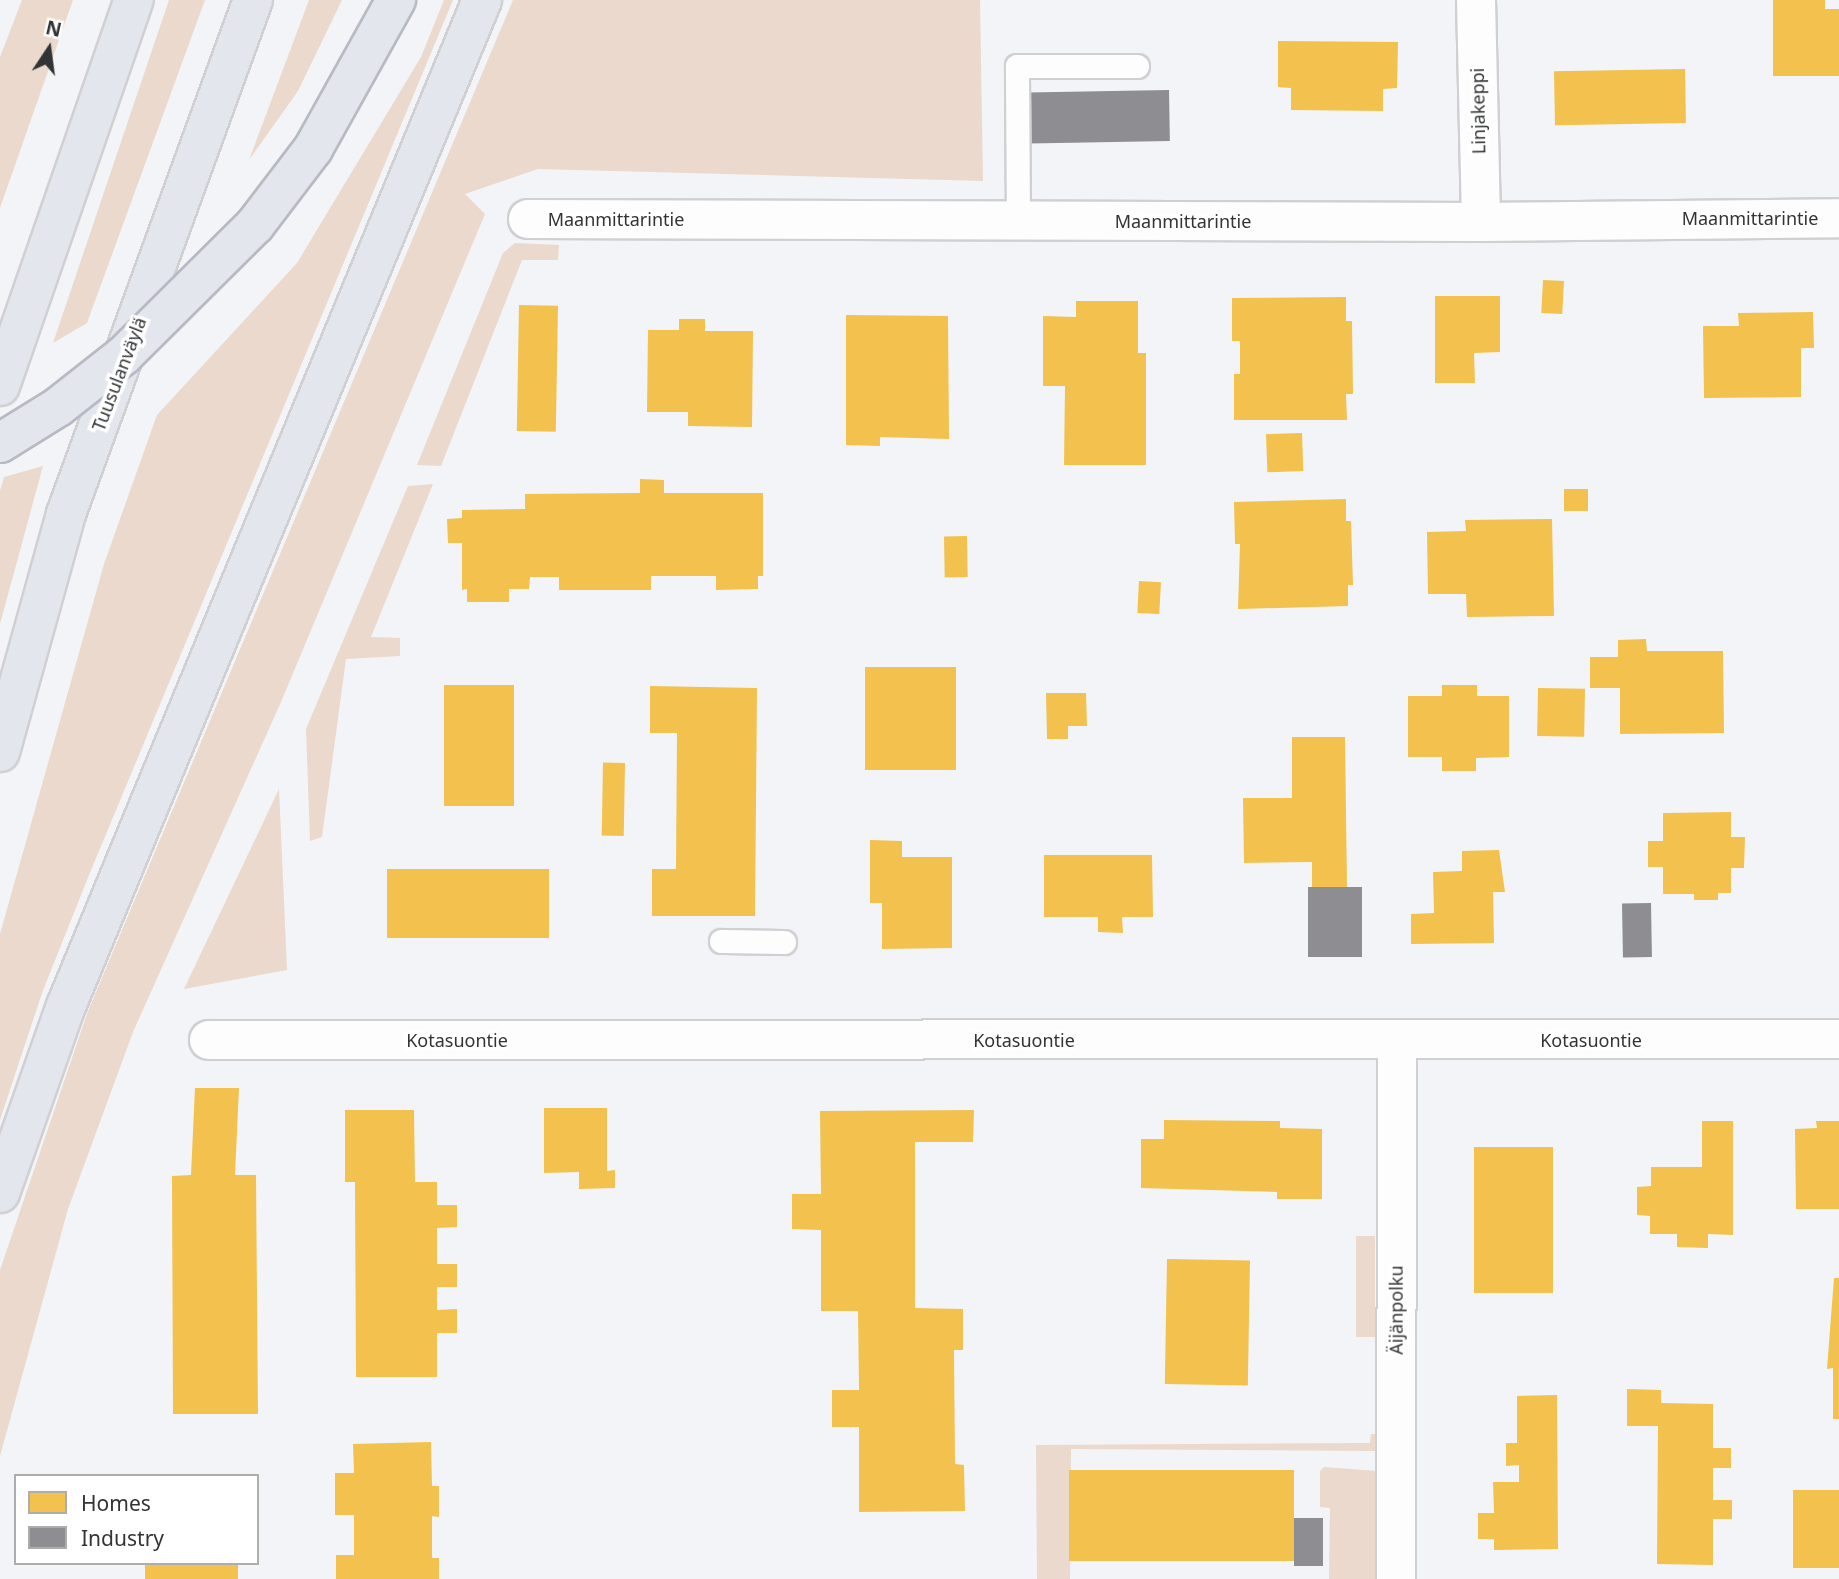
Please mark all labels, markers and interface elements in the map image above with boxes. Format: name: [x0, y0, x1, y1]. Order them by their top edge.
north arrow: [14, 14, 84, 84]
text: N: [43, 14, 64, 43]
street label: Linjakeppi: [1466, 68, 1490, 154]
street label: Maanmittarintie: [1682, 207, 1818, 229]
street label: Maanmittarintie: [548, 208, 684, 230]
street label: Maanmittarintie: [1115, 210, 1251, 232]
street label: Tuusulanväylä: [87, 314, 151, 434]
street label: Kotasuontie: [406, 1029, 508, 1051]
street label: Kotasuontie: [973, 1029, 1075, 1051]
street label: Kotasuontie: [1540, 1029, 1642, 1051]
street label: Äijänpolku: [1385, 1265, 1407, 1355]
legend: [14, 1474, 259, 1565]
text: Homes: [81, 1489, 151, 1517]
text: Industry: [81, 1524, 164, 1552]

